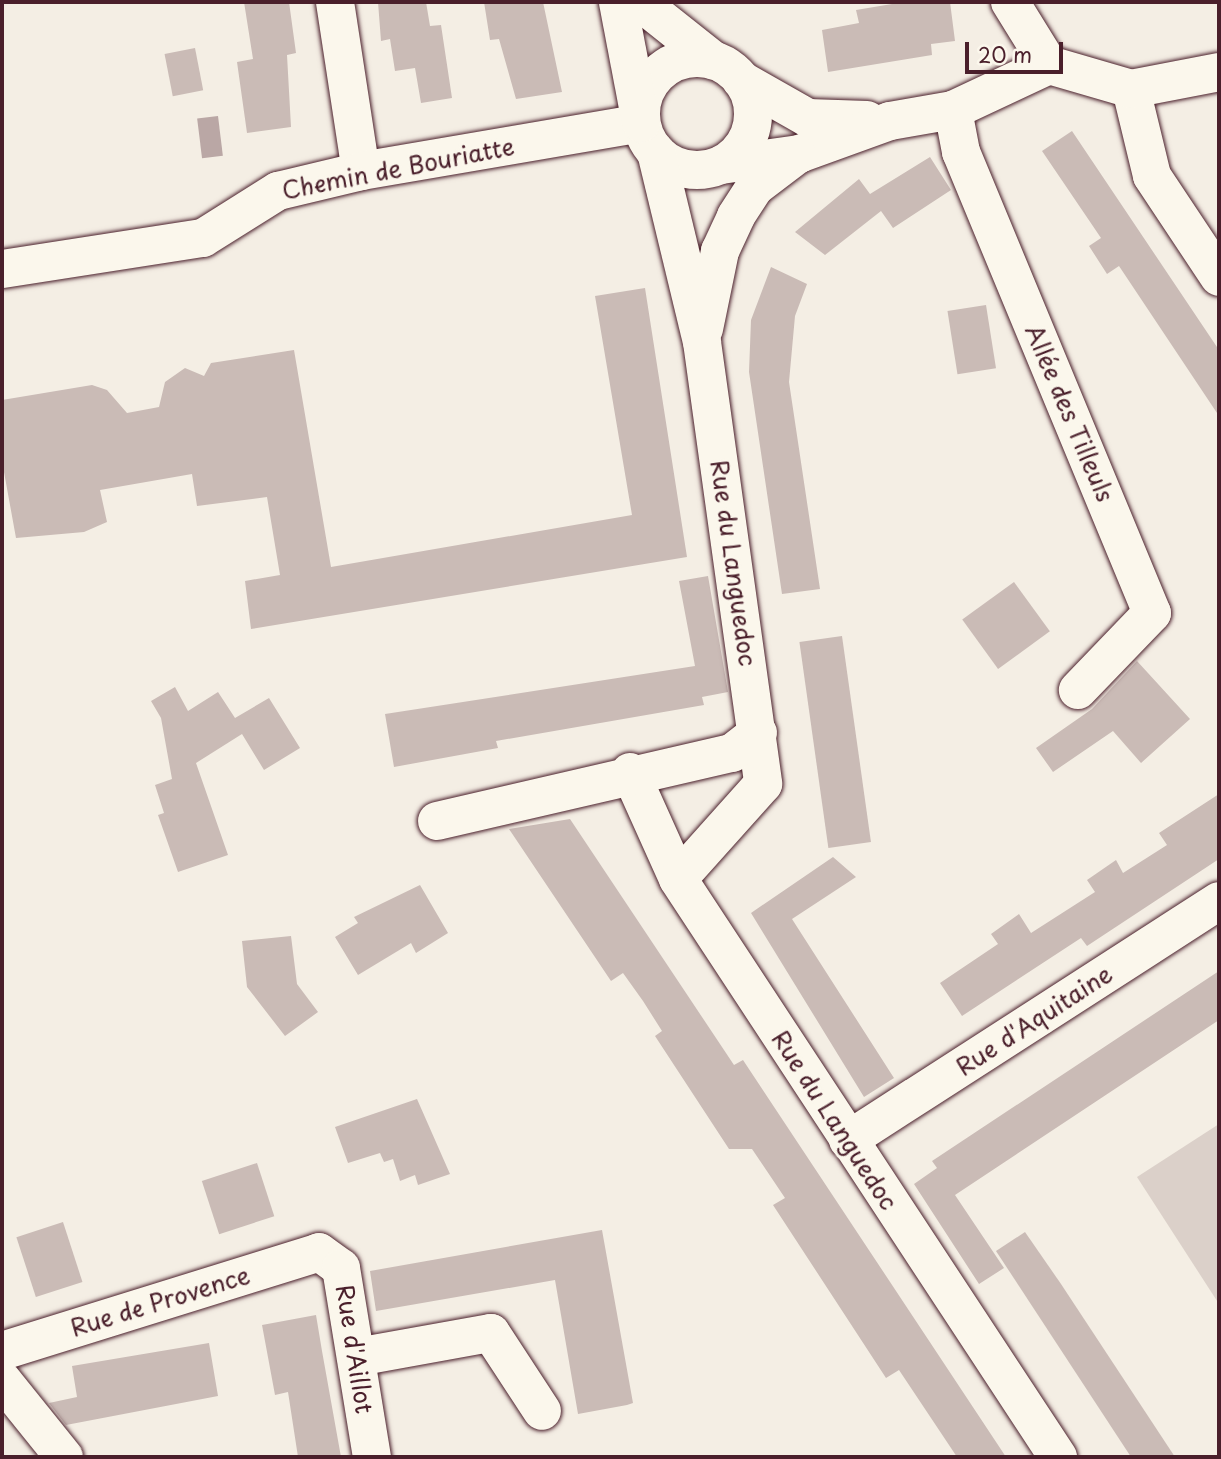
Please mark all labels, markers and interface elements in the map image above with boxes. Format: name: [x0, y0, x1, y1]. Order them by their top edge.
scale bar: [969, 28, 1067, 72]
text: 20 m: [978, 38, 1032, 70]
street label: Chemin de Bouriatte: [279, 131, 517, 205]
street label: Allée des Tilleuls: [1019, 319, 1121, 507]
street label: Rue du Languedoc: [705, 456, 763, 670]
street label: Rue d'Aquitaine: [950, 958, 1118, 1082]
street label: Rue du Languedoc: [765, 1023, 905, 1217]
street label: Rue de Provence: [66, 1260, 254, 1342]
street label: Rue d'Aillot: [330, 1282, 380, 1416]

